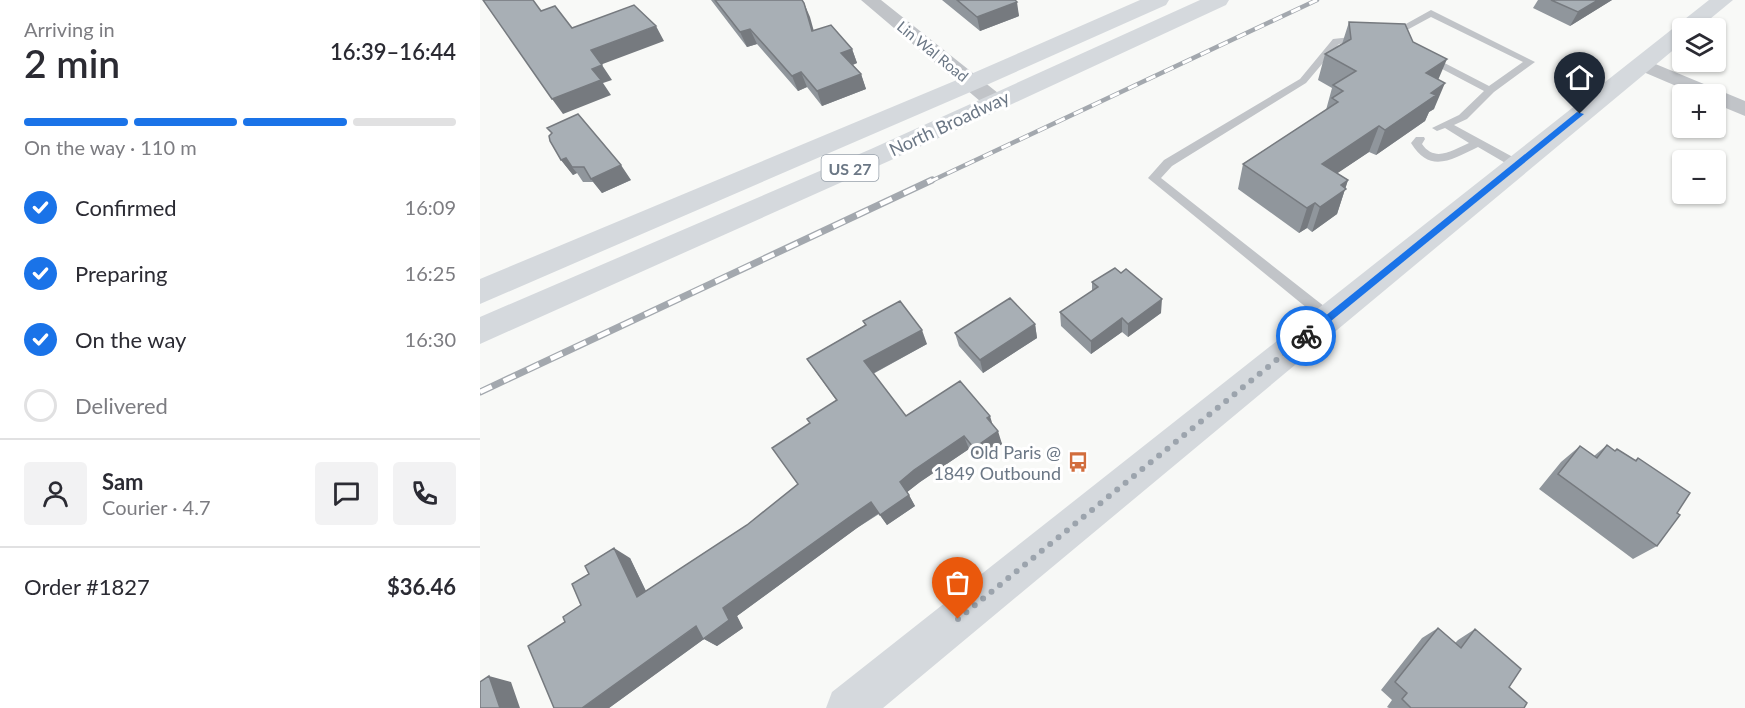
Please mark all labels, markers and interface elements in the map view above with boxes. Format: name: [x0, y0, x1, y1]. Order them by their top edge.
text: Arriving in: [24, 17, 115, 41]
street label: Lin Wal Road: [894, 17, 972, 85]
map controls: [1672, 18, 1726, 204]
button: layers: [1672, 18, 1726, 72]
text: 16:39–16:44: [330, 38, 456, 65]
text: 2 min: [24, 40, 120, 86]
pin: [1554, 52, 1605, 114]
icon: home: [1563, 61, 1596, 94]
button: +: [1672, 84, 1726, 138]
street label: North Broadway: [885, 85, 1013, 160]
text: On the way · 110 m: [24, 135, 197, 159]
button: −: [1672, 150, 1726, 204]
road number: US 27: [822, 155, 878, 181]
icon: check: [24, 191, 57, 224]
text: Confirmed: [75, 194, 177, 221]
text: 16:09: [405, 195, 456, 219]
icon: check: [24, 257, 57, 290]
text: Preparing: [75, 260, 167, 287]
text: 16:25: [405, 261, 456, 285]
courier: [1276, 306, 1336, 366]
icon: bike: [1290, 320, 1323, 353]
icon: check: [24, 323, 57, 356]
text: On the way: [75, 326, 186, 353]
text: 16:30: [405, 327, 456, 351]
text: Delivered: [75, 392, 168, 419]
place label: Old Paris @ 1849 Outbound: [933, 441, 1061, 484]
bus stop icon: Old Paris @ 1849 Outbound: [1066, 450, 1090, 474]
button: person: [24, 462, 87, 525]
button: chat: [315, 462, 378, 525]
button: phone: [393, 462, 456, 525]
text: Sam: [102, 468, 144, 495]
text: Courier · 4.7: [102, 495, 211, 519]
pin: [932, 557, 983, 619]
icon: bag: [941, 566, 974, 599]
text: Order #1827: [24, 573, 150, 600]
text: $36.46: [387, 573, 456, 600]

